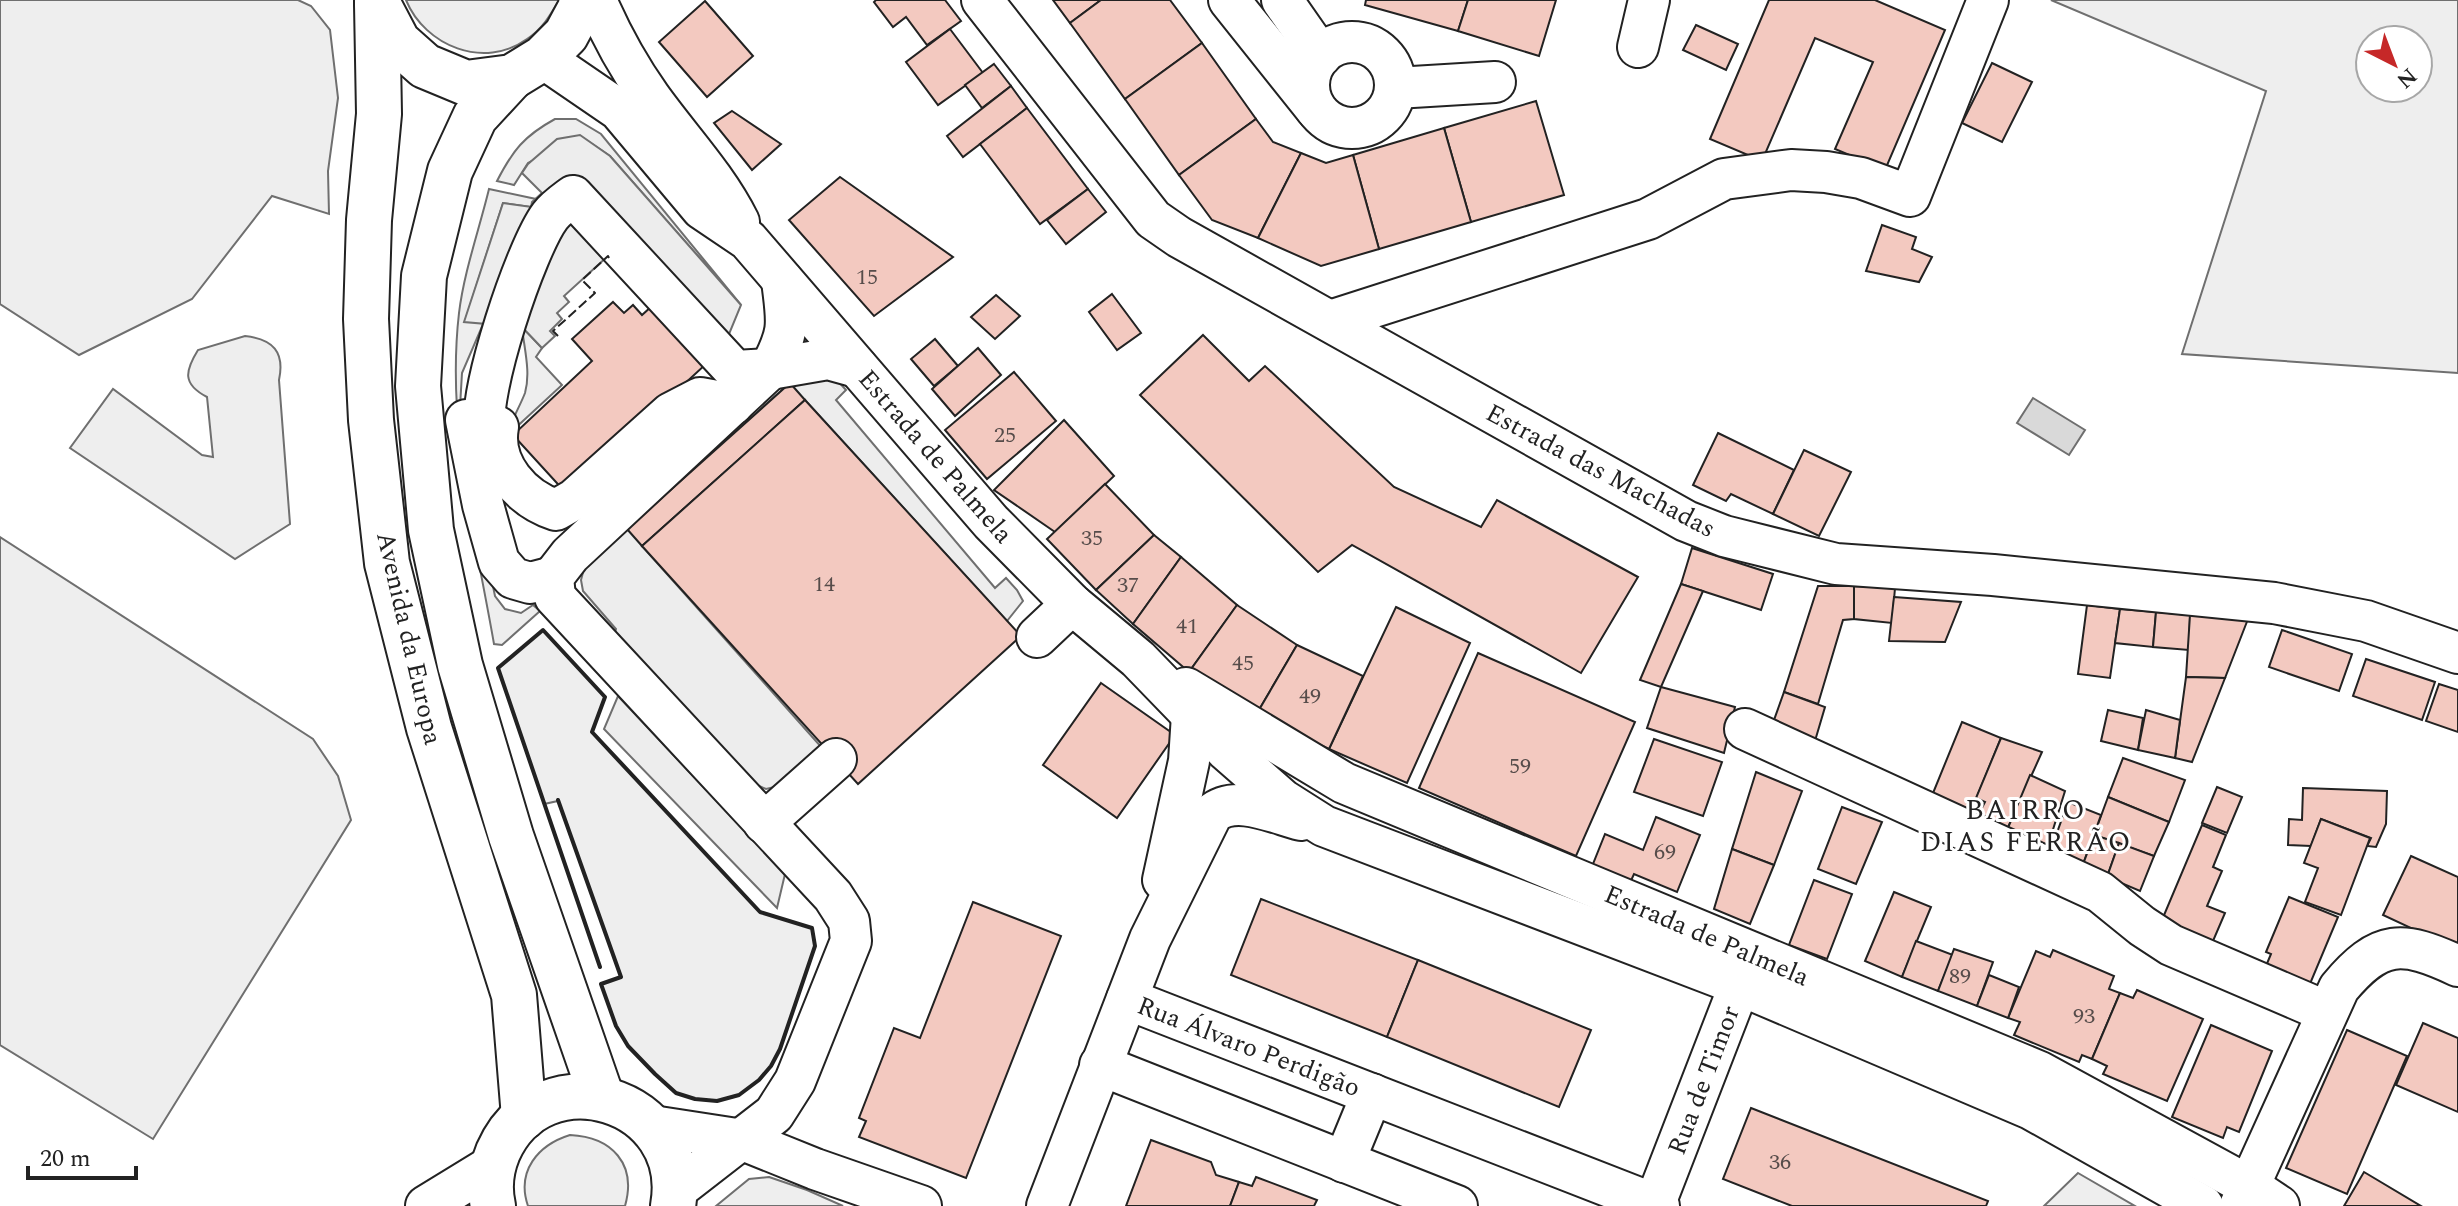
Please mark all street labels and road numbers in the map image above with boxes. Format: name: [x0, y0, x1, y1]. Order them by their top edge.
street label: Estrada de Palmela: [848, 361, 1023, 553]
street label: Estrada das Machadas: [1478, 393, 1723, 549]
street label: Avenida da Europa: [365, 528, 453, 749]
street label: Estrada de Palmela: [1598, 875, 1816, 997]
street label: Rua Álvaro Perdigão: [1131, 986, 1366, 1108]
street label: Rua de Timor: [1657, 1000, 1751, 1161]

